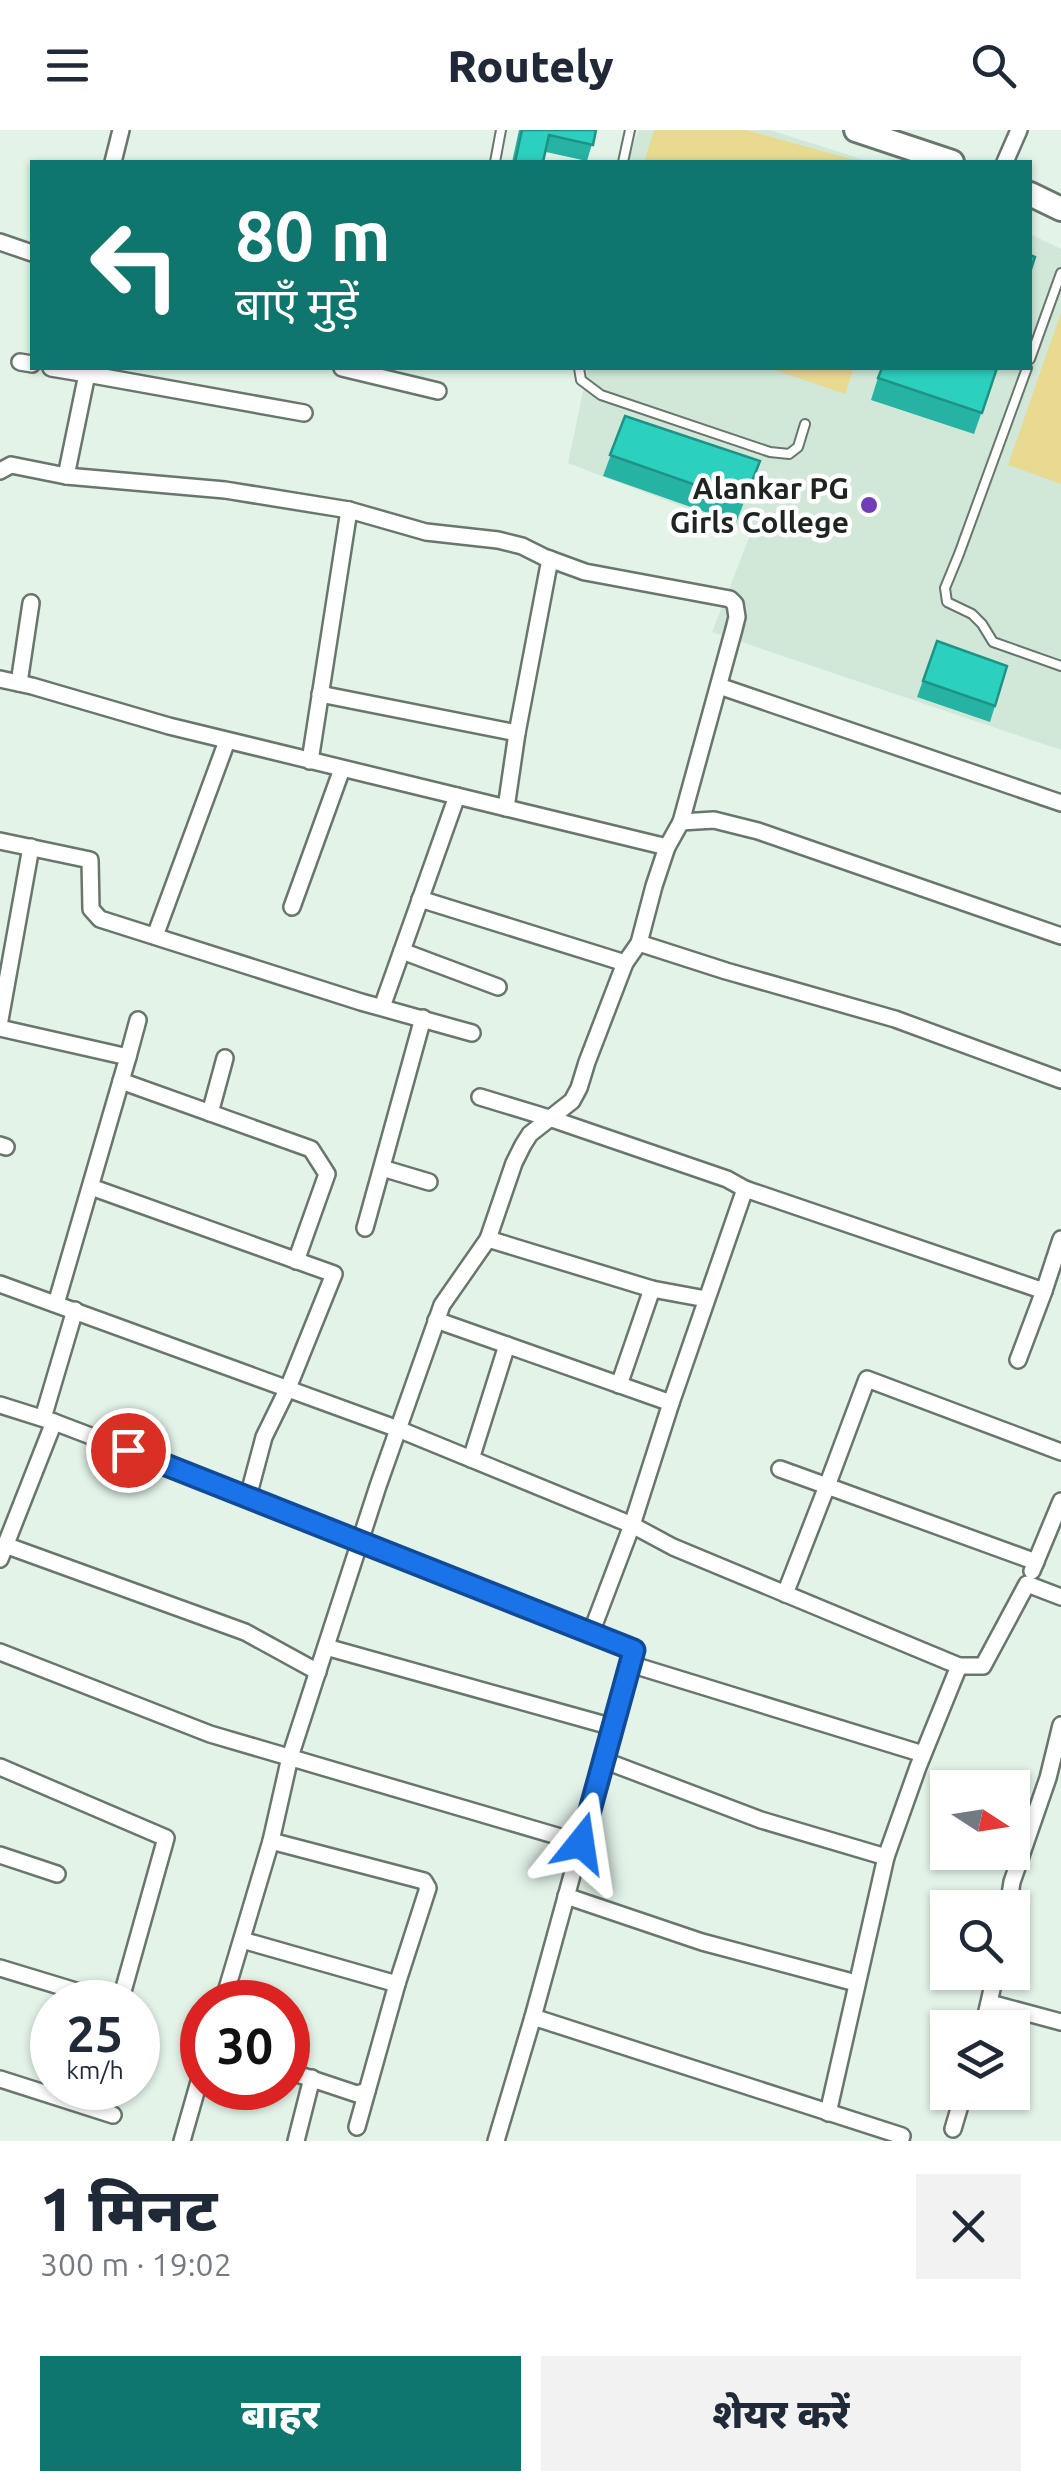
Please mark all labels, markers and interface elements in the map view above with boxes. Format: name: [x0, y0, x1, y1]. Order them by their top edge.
icon: menu: [40, 38, 95, 93]
icon: search: [966, 38, 1021, 93]
text: Routely: [447, 40, 614, 91]
text: 80 m: [235, 196, 391, 274]
icon: left: [70, 200, 200, 330]
text: बाएँ मुड़ें: [235, 278, 359, 329]
place label: Alankar PG Girls College: [670, 471, 849, 539]
marker: Alankar PG Girls College: [858, 494, 880, 516]
pin: [86, 1408, 171, 1493]
icon: arrive: [101, 1423, 156, 1478]
north arrow: [930, 1770, 1030, 1870]
map controls: [930, 1770, 1030, 2110]
position arrow: [529, 1791, 633, 1895]
button: search: [930, 1890, 1030, 1990]
speed limit sign: 30: [180, 1980, 310, 2110]
text: 25: [67, 2005, 123, 2061]
button: layers: [930, 2010, 1030, 2110]
text: km/h: [66, 2056, 124, 2084]
button: close: [916, 2174, 1021, 2279]
text: 1 मिनट: [40, 2175, 217, 2242]
text: 300 m · 19:02: [40, 2246, 232, 2282]
button: बाहर: [40, 2356, 521, 2471]
button: शेयर करें: [541, 2356, 1021, 2471]

